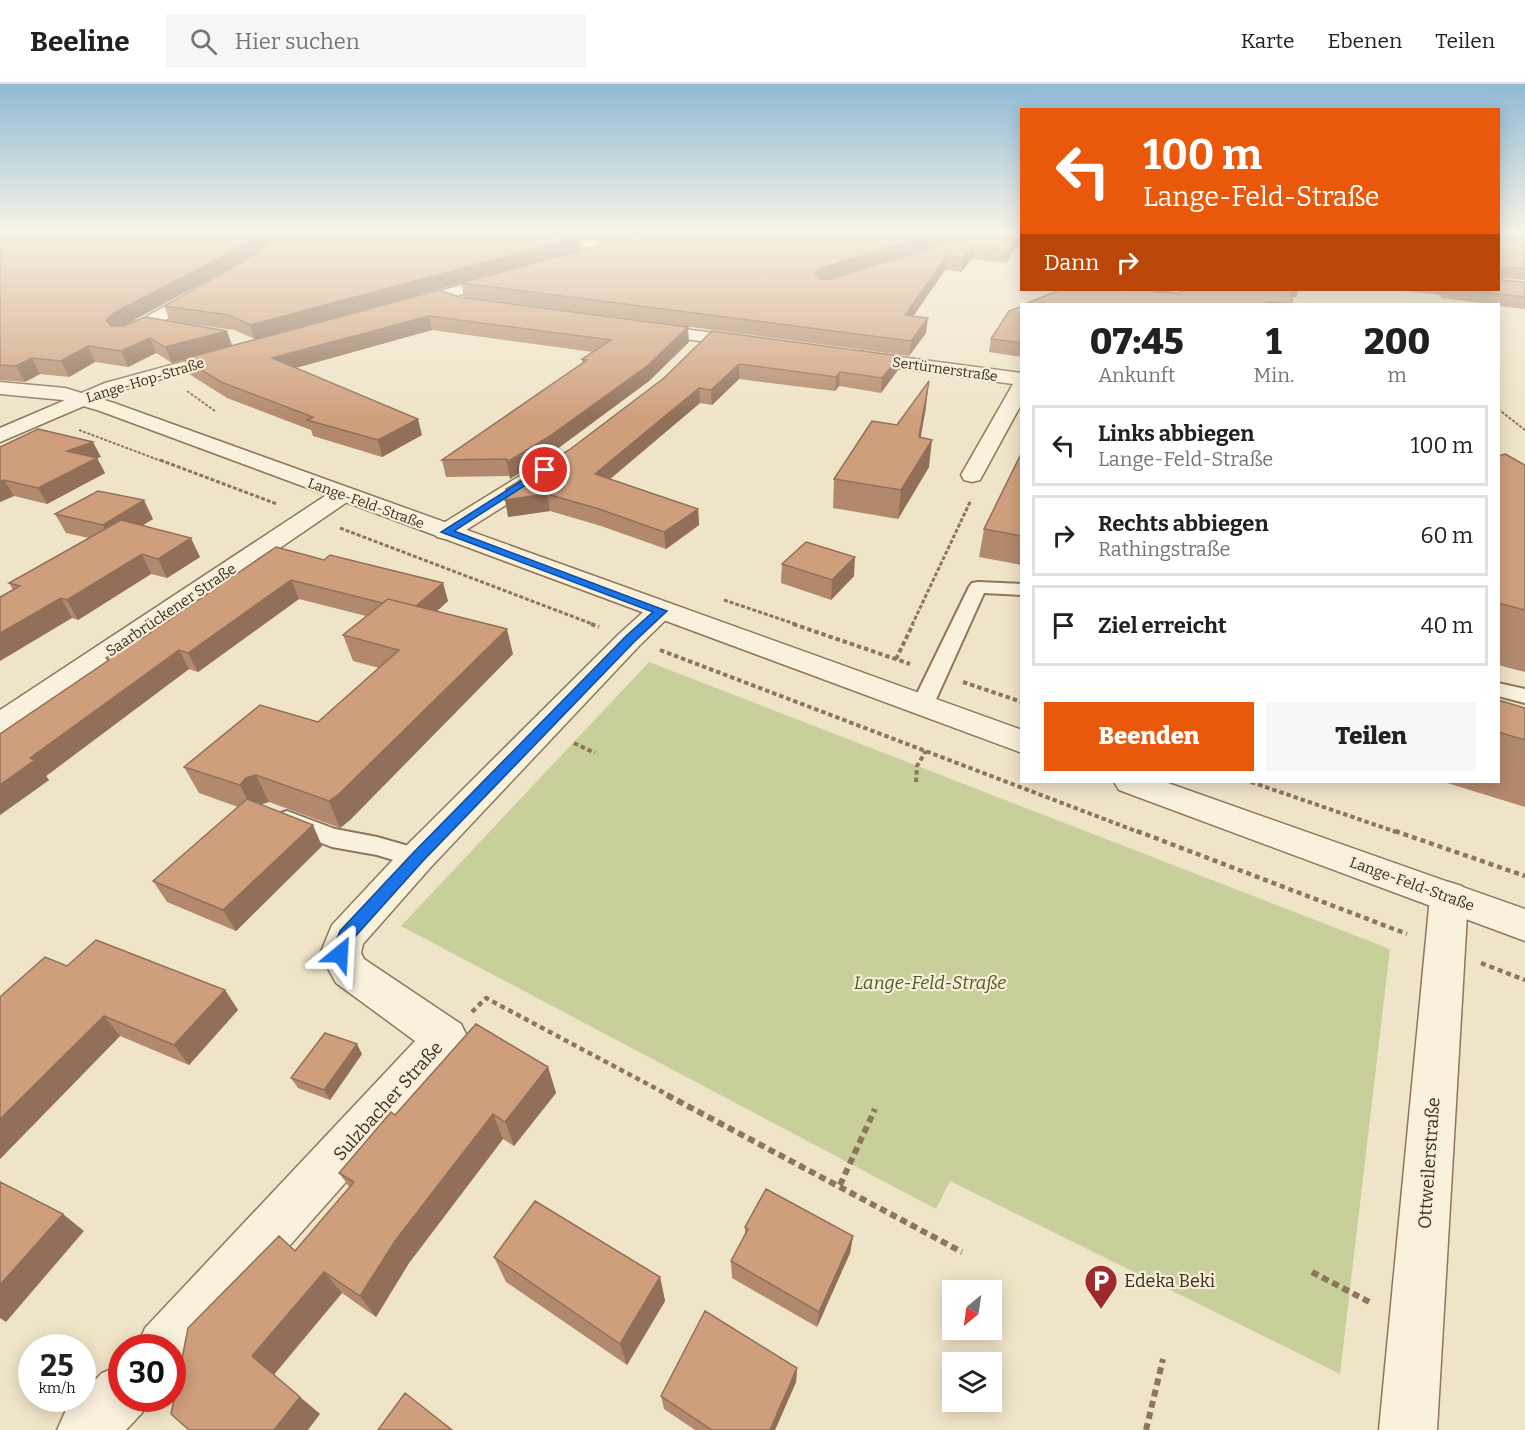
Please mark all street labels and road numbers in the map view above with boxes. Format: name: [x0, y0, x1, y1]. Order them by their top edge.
street label: Lange-Hop-Straße: [84, 354, 206, 407]
street label: Sertürnerstraße: [891, 354, 999, 385]
street label: Lange-Feld-Straße: [305, 475, 426, 532]
street label: Saarbrückener Straße: [102, 560, 240, 660]
street label: Lange-Feld-Straße: [1347, 853, 1477, 915]
street label: Sulzbacher Straße: [329, 1037, 447, 1165]
street label: Ottweilerstraße: [1413, 1096, 1445, 1230]

